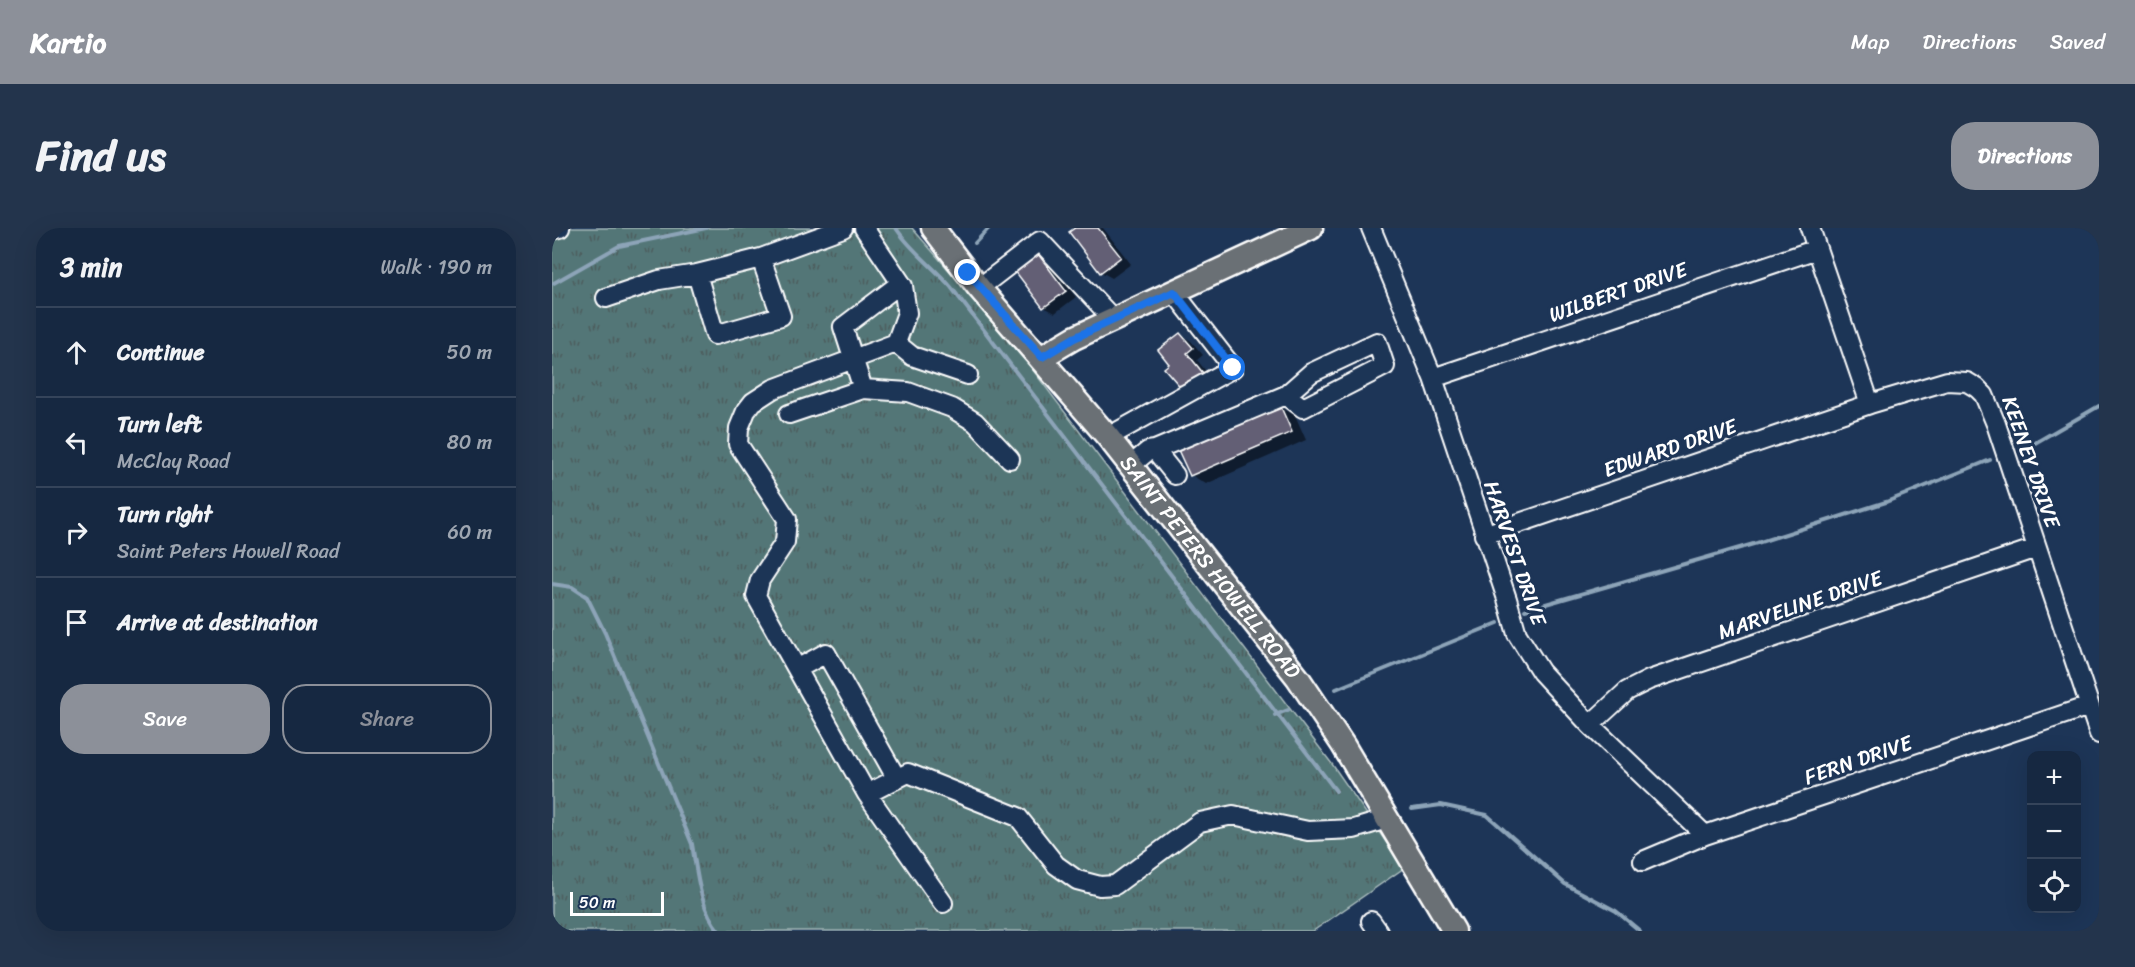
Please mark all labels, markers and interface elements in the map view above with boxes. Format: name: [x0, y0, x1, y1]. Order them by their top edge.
text: Kartio: [30, 18, 106, 67]
text: Map: [1851, 23, 1889, 61]
text: Directions: [1922, 23, 2017, 61]
text: Saved: [2050, 23, 2105, 61]
text: Find us: [36, 119, 166, 193]
button: Directions: [1951, 122, 2099, 190]
text: 3 min: [60, 244, 122, 290]
text: Walk · 190 m: [380, 250, 492, 285]
street label: WILBERT DRIVE: [1543, 250, 1694, 334]
route end: [954, 259, 980, 285]
text: Continue: [117, 333, 205, 372]
text: 50 m: [447, 335, 492, 370]
icon: ahead: [60, 336, 93, 369]
route start: [1219, 354, 1245, 380]
street label: KEENEY DRIVE: [1991, 391, 2072, 534]
text: Turn left: [117, 405, 202, 444]
street label: EDWARD DRIVE: [1598, 407, 1743, 489]
text: 80 m: [447, 425, 492, 460]
icon: left: [60, 426, 93, 459]
text: McClay Road: [117, 444, 230, 479]
street label: SAINT PETERS HOWELL ROAD: [1110, 446, 1311, 688]
street label: HARVEST DRIVE: [1472, 475, 1558, 632]
text: Turn right: [117, 495, 212, 534]
text: 60 m: [447, 515, 492, 550]
icon: right: [60, 516, 93, 549]
text: Saint Peters Howell Road: [117, 534, 339, 569]
street label: MARVELINE DRIVE: [1713, 559, 1889, 651]
text: Arrive at destination: [117, 603, 318, 642]
icon: arrive: [60, 606, 93, 639]
button: Save: [60, 684, 270, 754]
button: Share: [282, 684, 492, 754]
street label: FERN DRIVE: [1799, 723, 1918, 796]
map controls: [2027, 751, 2081, 913]
button: +: [2027, 751, 2081, 805]
button: −: [2027, 805, 2081, 859]
button: locate: [2027, 859, 2081, 913]
text: 50 m: [579, 888, 615, 917]
scale bar: [570, 889, 664, 916]

